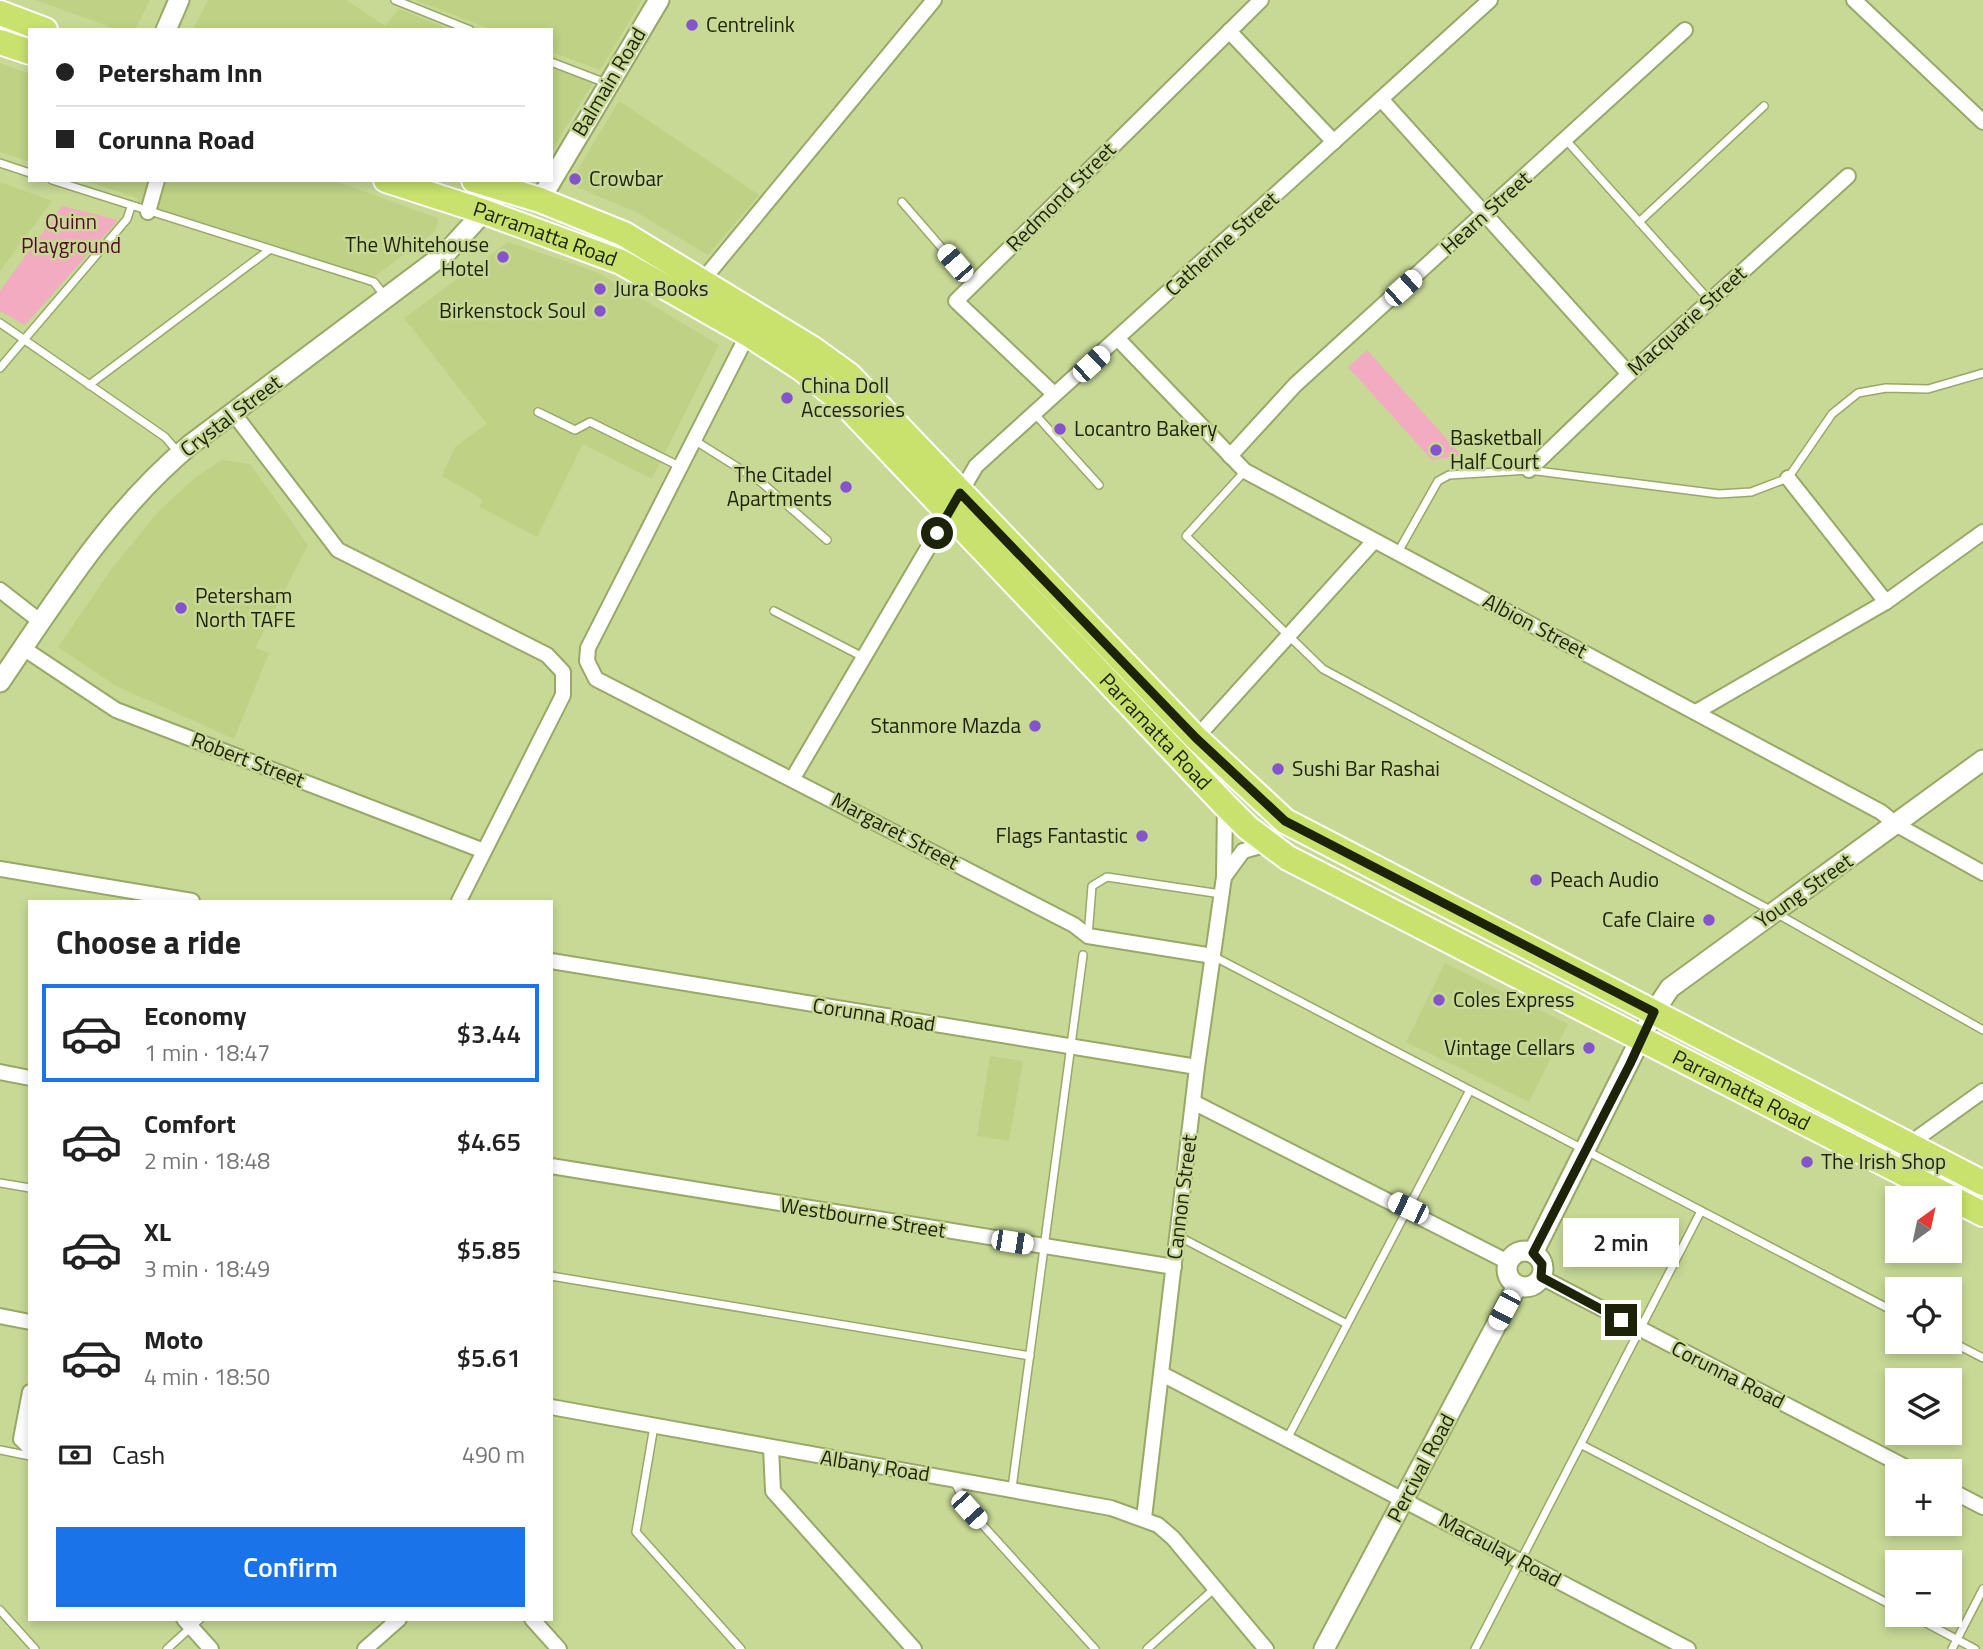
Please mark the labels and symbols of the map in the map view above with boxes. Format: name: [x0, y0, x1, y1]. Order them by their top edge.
place label: Centrelink: [706, 8, 795, 40]
marker: Centrelink: [684, 17, 700, 33]
street label: Balmain Road: [563, 21, 653, 142]
street label: Redmond Street: [998, 134, 1123, 259]
place label: Crowbar: [589, 162, 663, 194]
street label: Hearn Street: [1433, 162, 1538, 262]
marker: Crowbar: [567, 171, 583, 187]
street label: Catherine Street: [1157, 183, 1286, 303]
street label: Parramatta Road: [469, 192, 622, 274]
park label: Quinn Playground: [21, 205, 121, 261]
place label: The Whitehouse Hotel: [345, 228, 489, 284]
car: [934, 240, 977, 286]
marker: The Whitehouse Hotel: [495, 249, 511, 265]
street label: Macquarie Street: [1619, 257, 1754, 383]
car: [1381, 266, 1426, 310]
place label: Jura Books: [614, 272, 709, 304]
marker: Jura Books: [592, 281, 608, 297]
place label: Birkenstock Soul: [439, 294, 586, 326]
marker: Birkenstock Soul: [592, 303, 608, 319]
car: [1069, 342, 1114, 386]
street label: Crystal Street: [173, 366, 288, 464]
place label: China Doll Accessories: [801, 369, 905, 425]
marker: China Doll Accessories: [779, 390, 795, 406]
place label: Locantro Bakery: [1074, 412, 1217, 444]
marker: Locantro Bakery: [1052, 421, 1068, 437]
place label: Basketball Half Court: [1450, 421, 1542, 477]
marker: Basketball Half Court: [1428, 442, 1444, 458]
place label: The Citadel Apartments: [727, 458, 832, 514]
marker: The Citadel Apartments: [838, 479, 854, 495]
route start: [921, 517, 953, 549]
place label: Petersham North TAFE: [195, 579, 296, 635]
street label: Albion Street: [1478, 584, 1594, 666]
marker: Petersham North TAFE: [173, 600, 189, 616]
street label: Parramatta Road: [1092, 665, 1220, 797]
place label: Stanmore Mazda: [870, 709, 1021, 741]
marker: Stanmore Mazda: [1027, 718, 1043, 734]
street label: Robert Street: [187, 723, 310, 796]
place label: Sushi Bar Rashai: [1292, 752, 1440, 784]
marker: Sushi Bar Rashai: [1270, 761, 1286, 777]
street label: Margaret Street: [826, 783, 965, 877]
place label: Flags Fantastic: [996, 819, 1128, 851]
marker: Flags Fantastic: [1134, 828, 1150, 844]
street label: Young Street: [1748, 844, 1859, 936]
place label: Peach Audio: [1550, 863, 1659, 895]
marker: Peach Audio: [1528, 872, 1544, 888]
place label: Cafe Claire: [1602, 903, 1695, 935]
marker: Cafe Claire: [1701, 912, 1717, 928]
place label: Coles Express: [1453, 983, 1575, 1015]
street label: Corunna Road: [810, 989, 938, 1040]
marker: Coles Express: [1431, 992, 1447, 1008]
place label: Vintage Cellars: [1444, 1031, 1575, 1063]
marker: Vintage Cellars: [1581, 1040, 1597, 1056]
street label: Parramatta Road: [1667, 1041, 1816, 1138]
street label: Cannon Street: [1157, 1132, 1205, 1261]
place label: The Irish Shop: [1821, 1145, 1946, 1177]
marker: The Irish Shop: [1799, 1154, 1815, 1170]
north arrow: [1885, 1186, 1962, 1264]
street label: Westbourne Street: [778, 1188, 949, 1246]
car: [1385, 1189, 1432, 1227]
callout: 2 min: [1563, 1218, 1679, 1268]
car: [990, 1228, 1035, 1256]
car: [1485, 1287, 1524, 1333]
route end: [1605, 1304, 1637, 1336]
street label: Corunna Road: [1666, 1332, 1791, 1416]
street label: Percival Road: [1378, 1407, 1462, 1528]
street label: Albany Road: [818, 1441, 932, 1489]
car: [948, 1487, 991, 1533]
street label: Macaulay Road: [1434, 1503, 1567, 1595]

